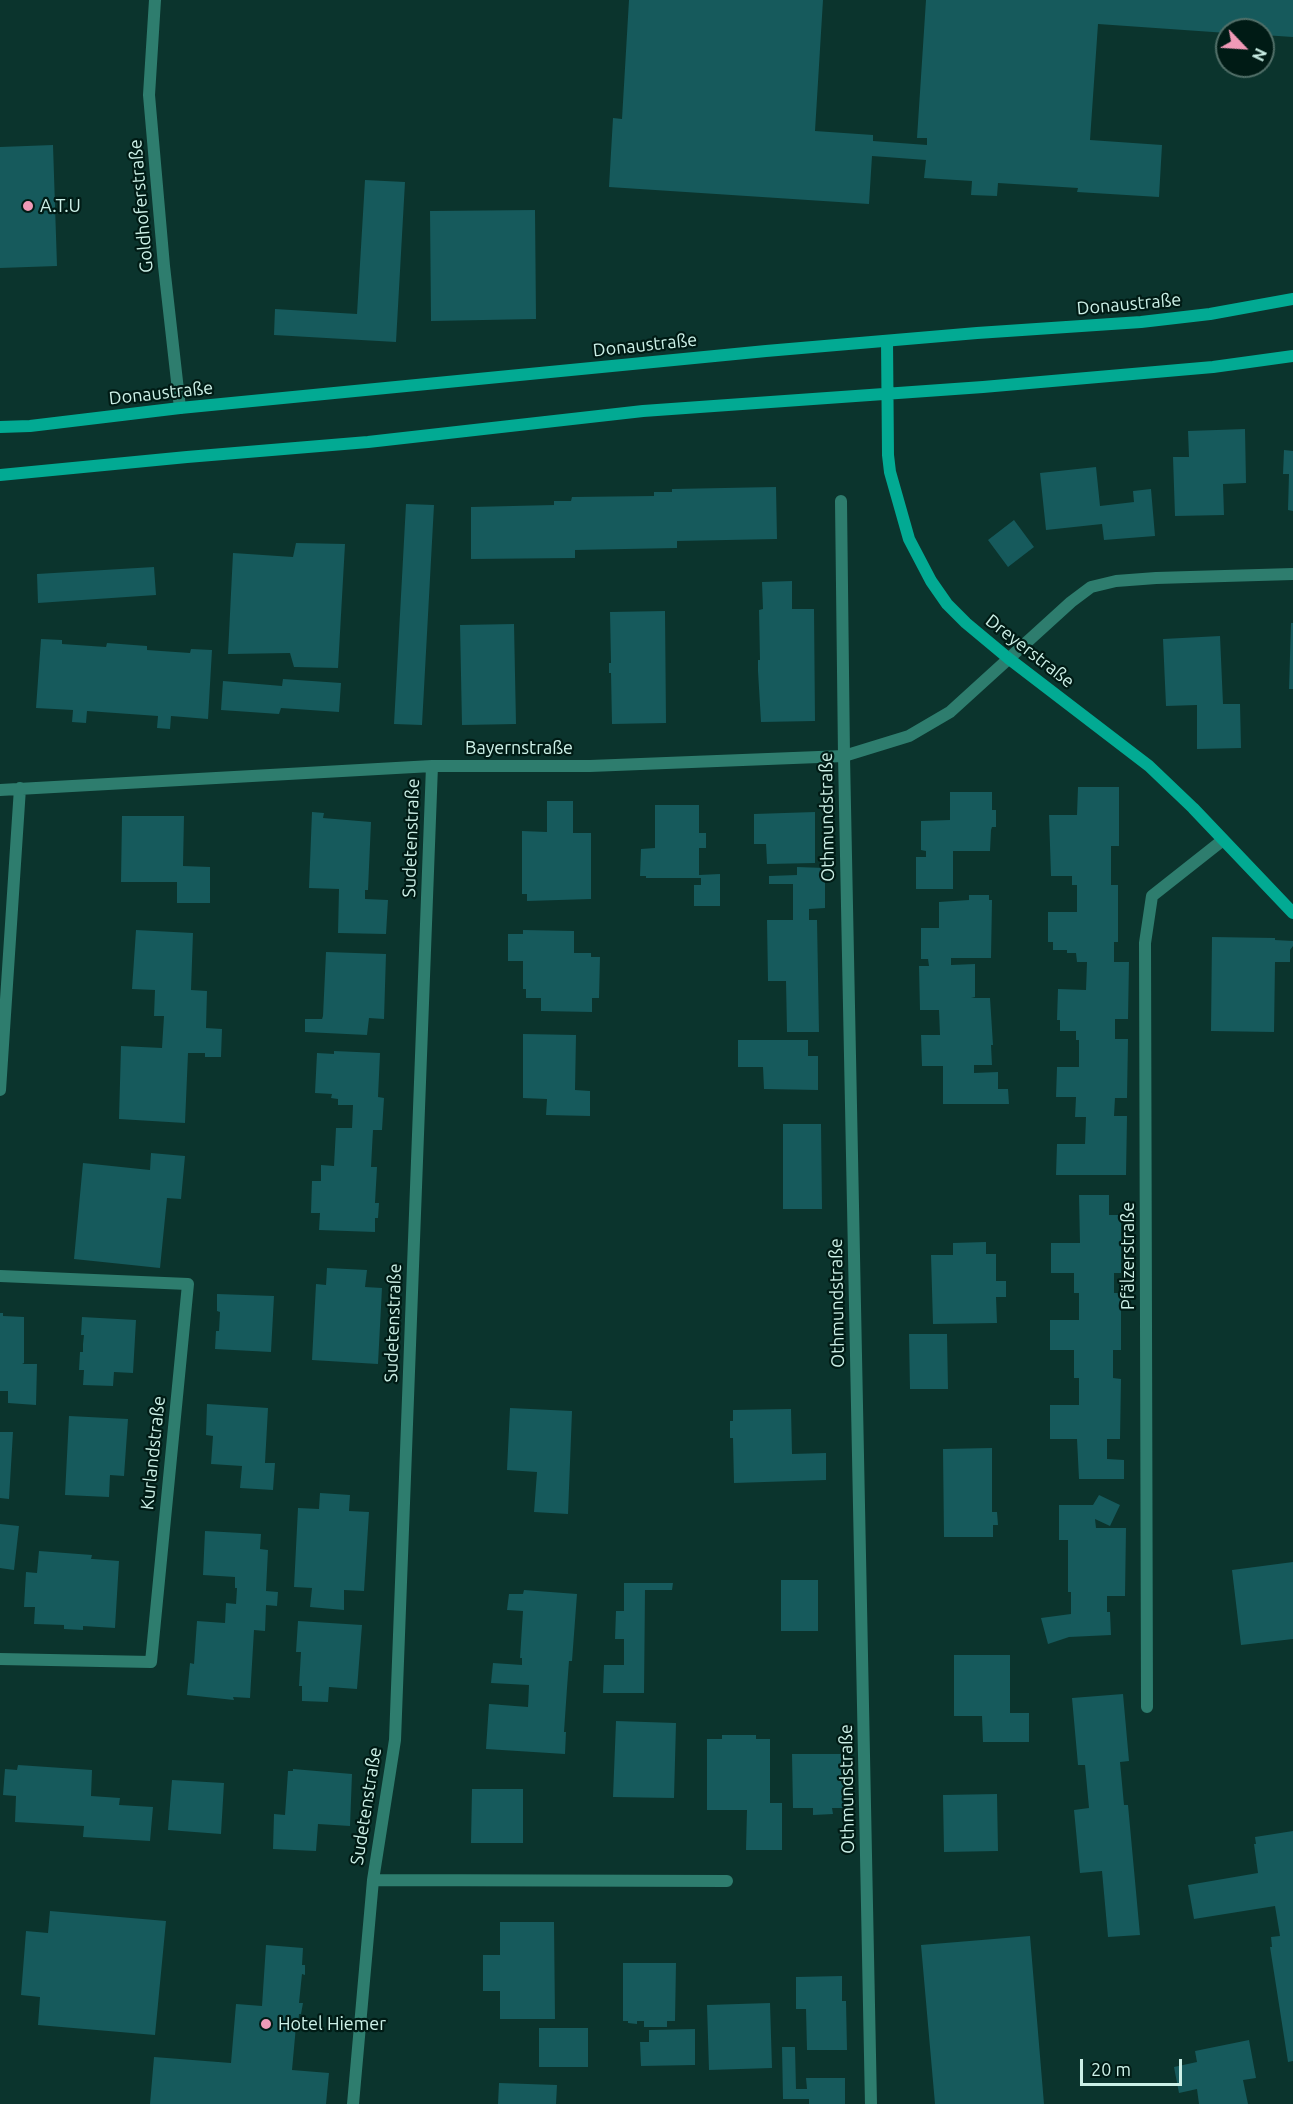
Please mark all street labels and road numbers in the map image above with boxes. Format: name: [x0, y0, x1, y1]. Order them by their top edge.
street label: Goldhoferstraße: [124, 138, 158, 274]
street label: Donaustraße: [1076, 289, 1182, 319]
street label: Donaustraße: [592, 329, 698, 361]
street label: Donaustraße: [108, 377, 214, 409]
street label: Dreyerstraße: [981, 610, 1079, 692]
street label: Bayernstraße: [465, 737, 573, 759]
street label: Othmundstraße: [815, 752, 839, 882]
street label: Sudetenstraße: [398, 778, 424, 898]
street label: Pfälzerstraße: [1117, 1202, 1139, 1310]
street label: Othmundstraße: [825, 1238, 849, 1368]
street label: Sudetenstraße: [380, 1263, 406, 1383]
street label: Kurlandstraße: [136, 1395, 170, 1511]
street label: Othmundstraße: [835, 1724, 859, 1854]
street label: Sudetenstraße: [346, 1745, 386, 1867]

